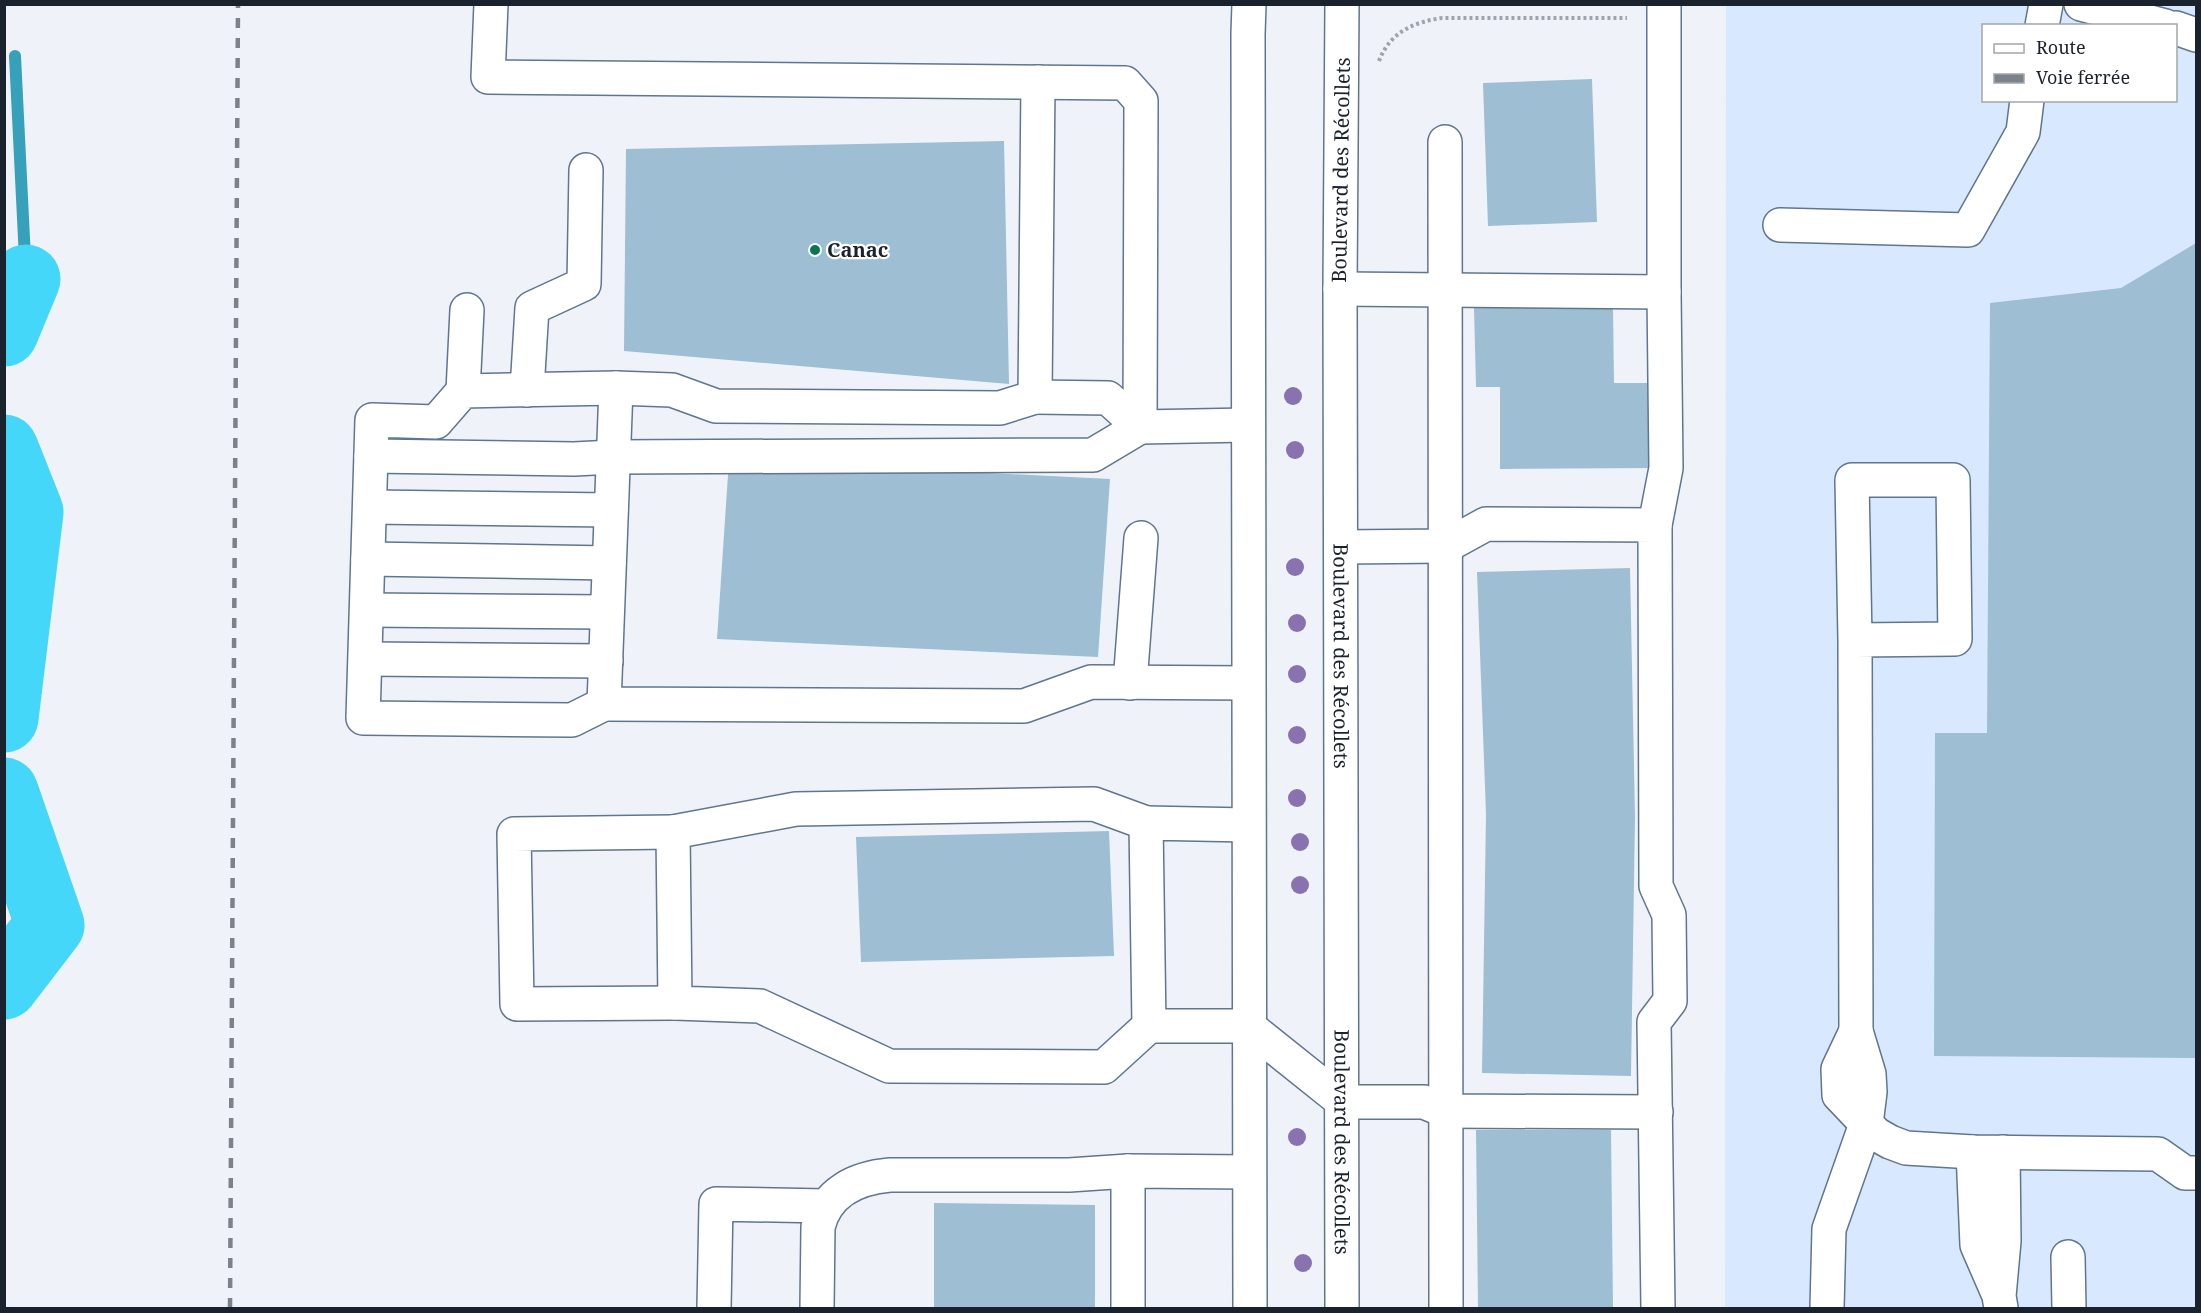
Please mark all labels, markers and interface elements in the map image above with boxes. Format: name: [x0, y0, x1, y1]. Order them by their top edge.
legend: [1982, 24, 2177, 102]
text: Route: [2036, 35, 2086, 59]
street label: Boulevard des Récollets: [1325, 57, 1356, 283]
text: Voie ferrée: [2036, 65, 2130, 89]
place label: Canac: [827, 236, 888, 263]
marker: Canac: [808, 243, 822, 257]
street label: Boulevard des Récollets: [1327, 543, 1355, 769]
street label: Boulevard des Récollets: [1328, 1029, 1356, 1255]

